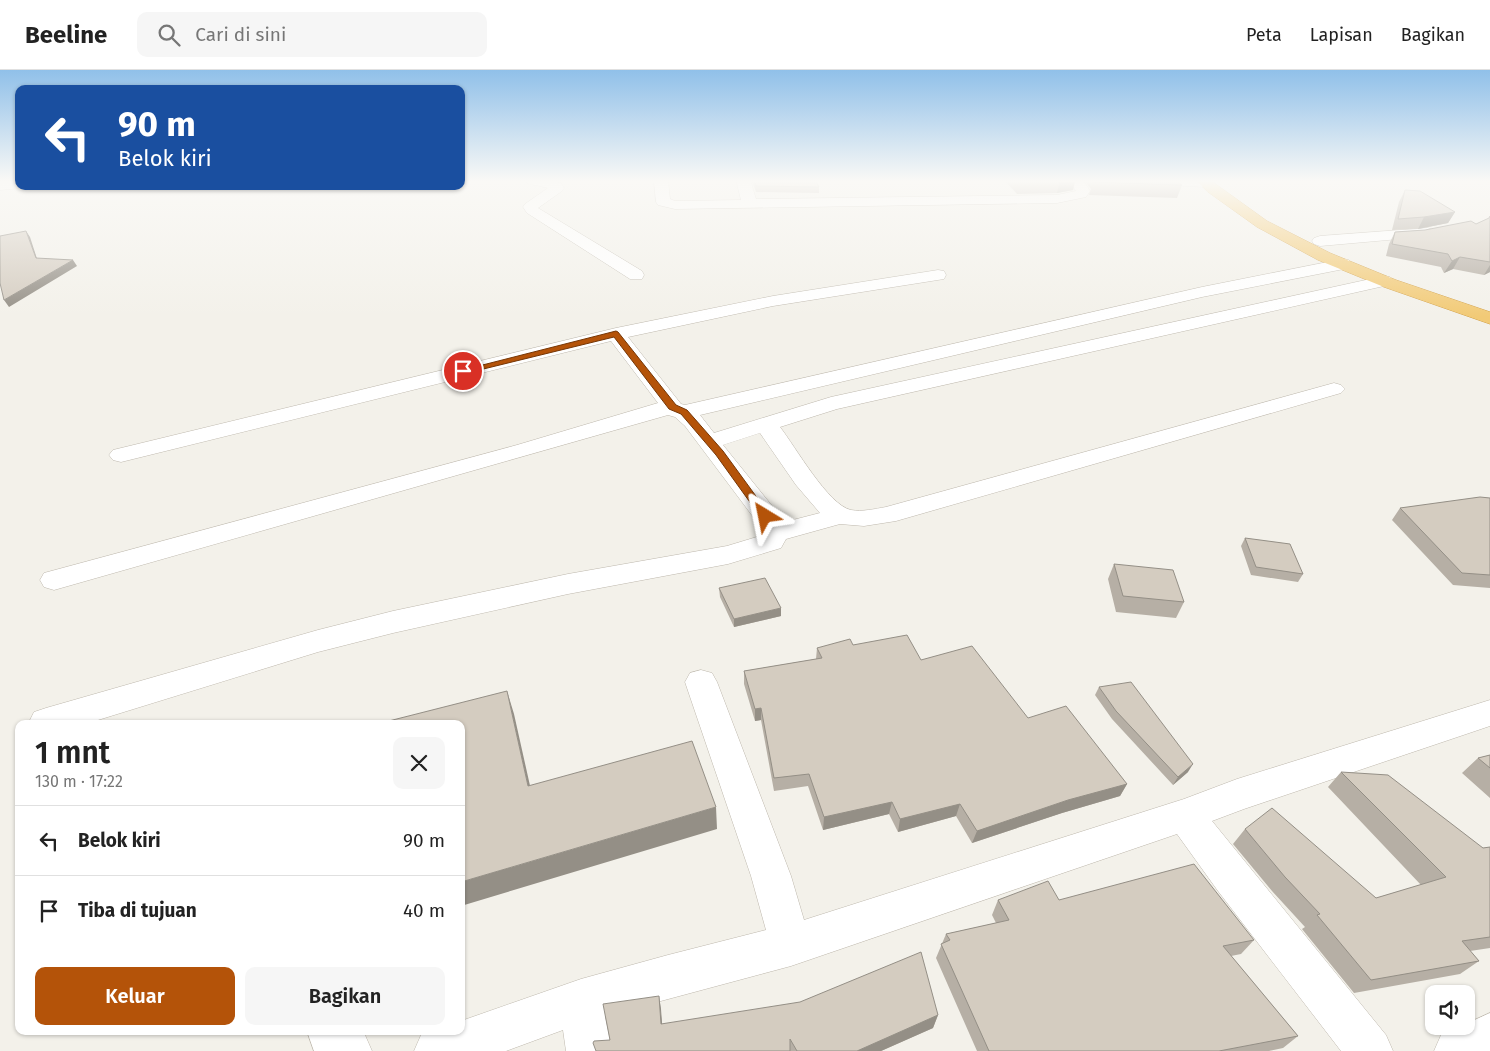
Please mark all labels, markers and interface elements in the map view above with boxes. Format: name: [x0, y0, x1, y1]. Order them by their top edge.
search box: [137, 12, 487, 57]
text: Beeline: [25, 21, 107, 49]
icon: search: [155, 21, 183, 49]
text: Cari di sini: [195, 23, 286, 46]
text: Peta: [1246, 24, 1282, 46]
text: Lapisan: [1310, 24, 1373, 46]
text: Bagikan: [1401, 24, 1465, 46]
text: 90 m: [118, 103, 196, 145]
icon: left: [35, 105, 100, 170]
text: Belok kiri: [118, 145, 212, 172]
pin: [442, 350, 484, 392]
icon: arrive: [449, 357, 477, 385]
position arrow: [738, 489, 790, 541]
text: 1 mnt: [35, 735, 110, 771]
button: close: [393, 737, 445, 789]
text: 130 m · 17:22: [35, 772, 123, 791]
icon: left: [35, 827, 63, 855]
text: Belok kiri: [78, 829, 161, 852]
text: 90 m: [403, 829, 445, 852]
icon: arrive: [35, 897, 63, 925]
text: Tiba di tujuan: [78, 899, 197, 922]
text: 40 m: [403, 899, 445, 922]
button: Keluar: [35, 967, 235, 1025]
button: Bagikan: [245, 967, 445, 1025]
map controls: [1425, 985, 1475, 1035]
button: sound: [1425, 985, 1475, 1035]

